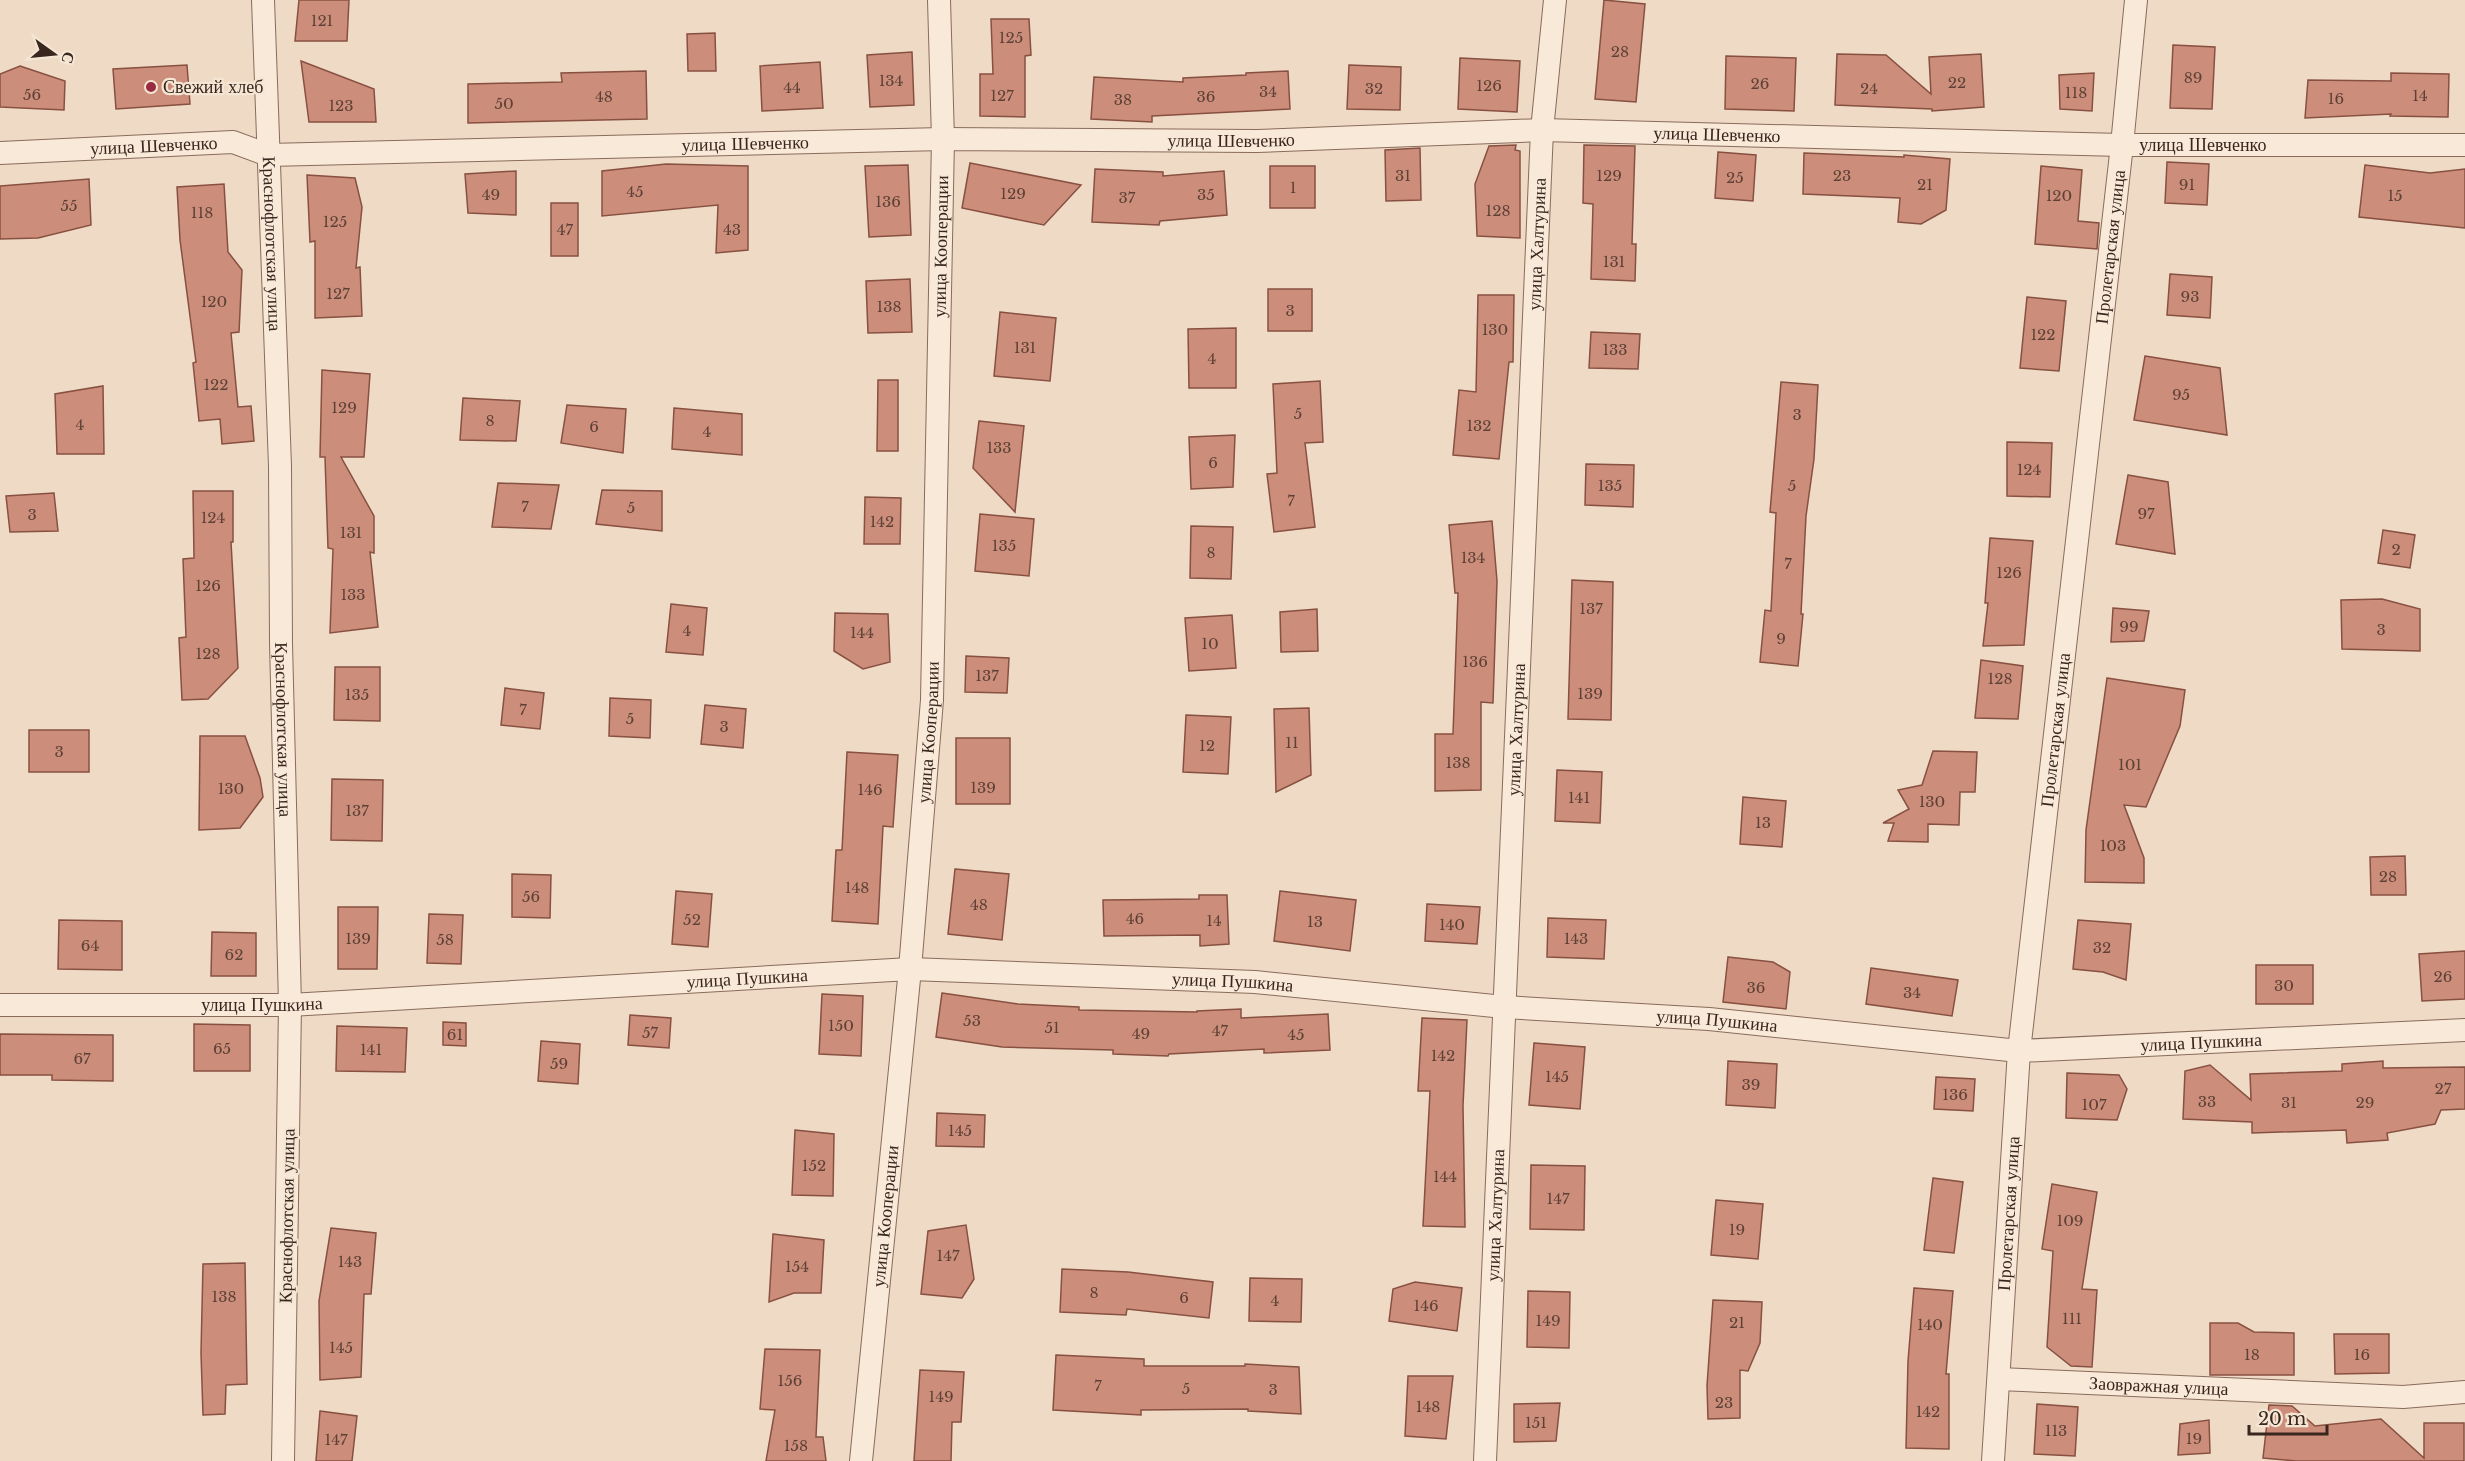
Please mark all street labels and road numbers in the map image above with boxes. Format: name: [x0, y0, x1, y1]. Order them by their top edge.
street label: улица Шевченко: [1653, 122, 1781, 147]
street label: улица Шевченко: [1168, 129, 1295, 152]
street label: улица Шевченко: [681, 131, 809, 156]
street label: улица Шевченко: [90, 132, 218, 160]
street label: улица Шевченко: [2139, 134, 2266, 156]
street label: Краснофлотская улица: [258, 156, 286, 332]
street label: Пролетарская улица: [2091, 169, 2130, 325]
street label: улица Кооперации: [929, 175, 953, 318]
street label: улица Халтурина: [1523, 177, 1551, 311]
street label: Краснофлотская улица: [270, 642, 296, 817]
street label: Пролетарская улица: [2036, 652, 2075, 808]
street label: улица Кооперации: [913, 661, 944, 804]
street label: улица Халтурина: [1502, 663, 1530, 796]
street label: улица Пушкина: [686, 964, 809, 993]
street label: улица Пушкина: [1172, 968, 1294, 997]
street label: улица Пушкина: [201, 992, 323, 1016]
street label: улица Пушкина: [1656, 1005, 1779, 1037]
street label: улица Пушкина: [2140, 1029, 2262, 1056]
street label: Краснофлотская улица: [274, 1128, 300, 1304]
street label: Пролетарская улица: [1993, 1135, 2025, 1292]
street label: улица Кооперации: [867, 1144, 903, 1288]
street label: улица Халтурина: [1482, 1148, 1509, 1282]
street label: Заовражная улица: [2089, 1372, 2229, 1400]

